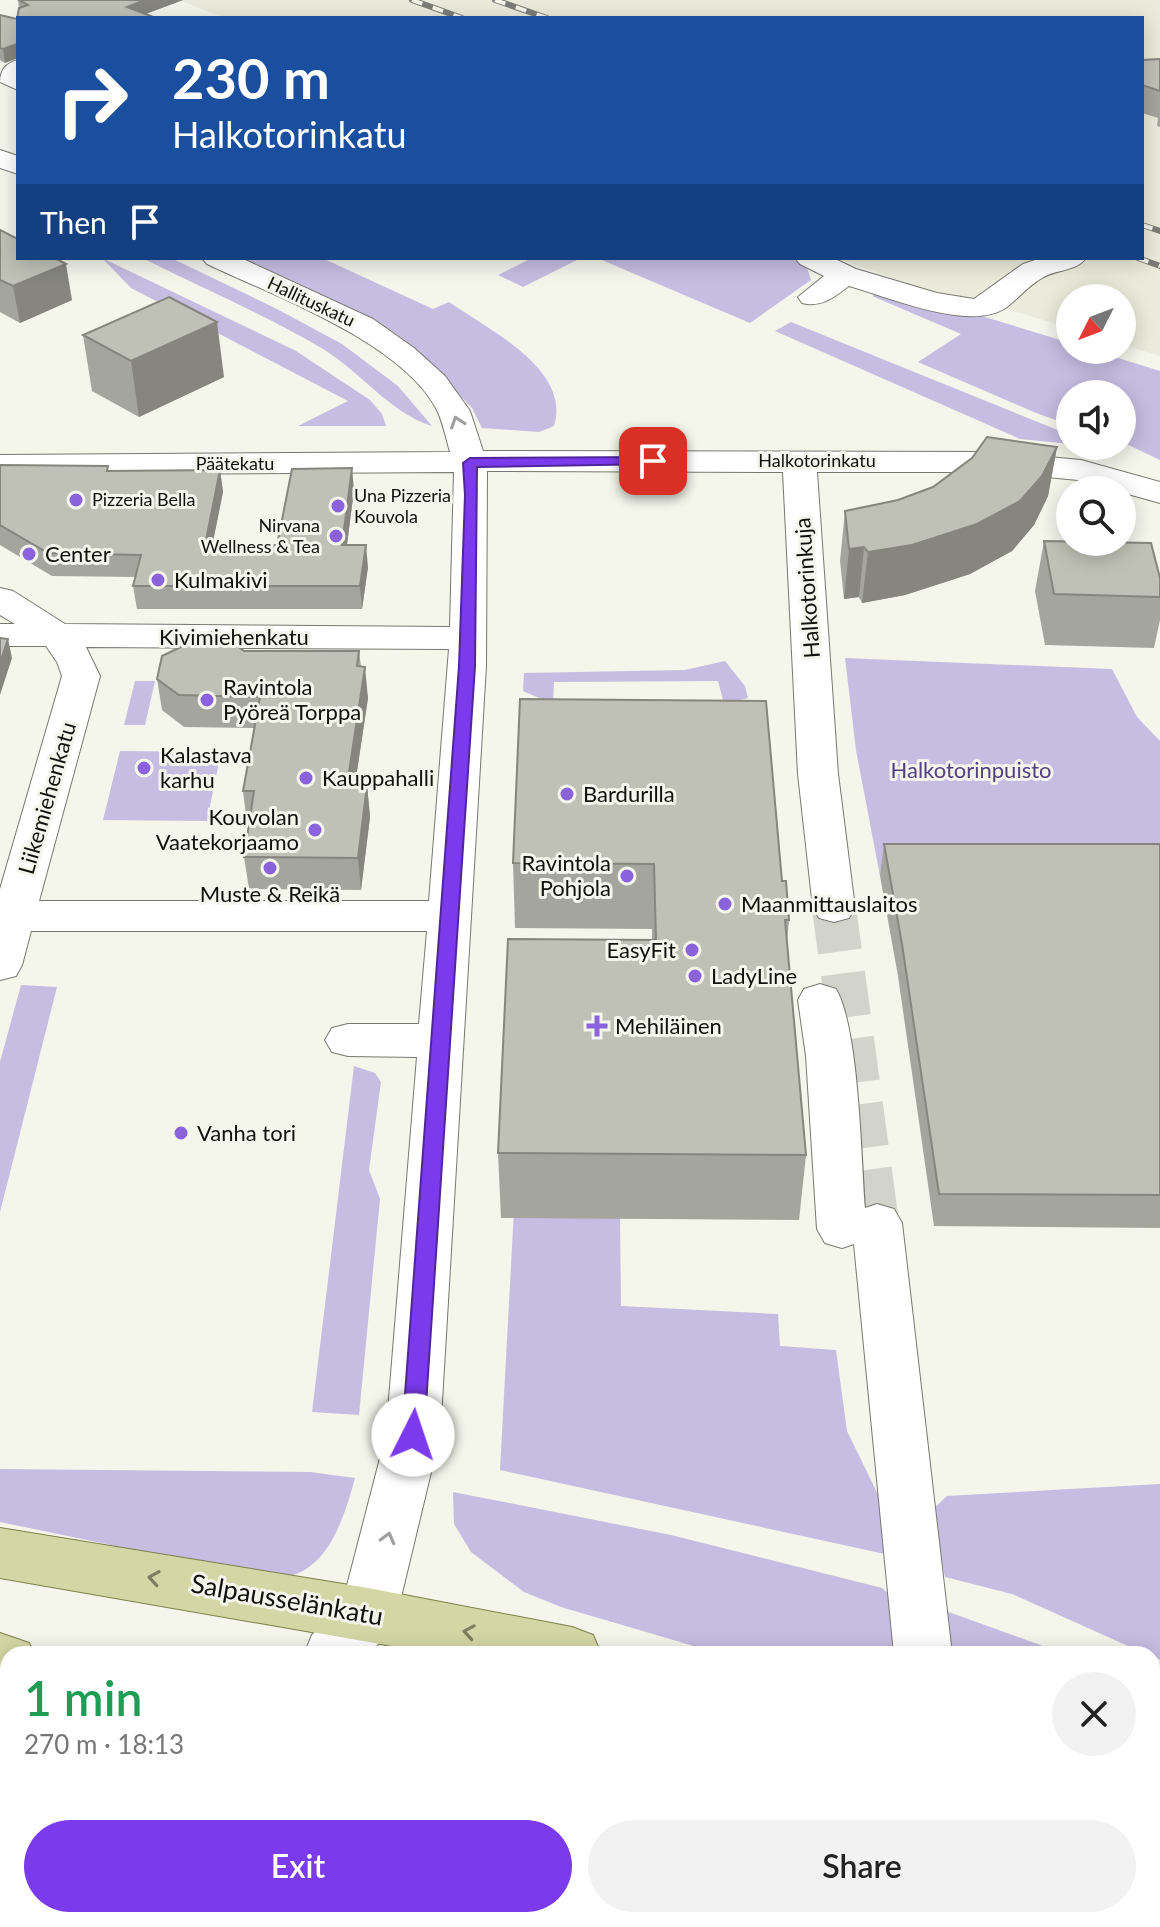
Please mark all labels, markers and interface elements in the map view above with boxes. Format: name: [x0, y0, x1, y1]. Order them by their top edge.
text: 230 m: [172, 44, 330, 111]
icon: right: [40, 48, 144, 152]
text: Halkotorinkatu: [172, 112, 407, 156]
icon: arrive: [123, 200, 167, 244]
text: Then: [40, 204, 107, 240]
street label: Hallituskatu: [264, 271, 359, 331]
north arrow: [1056, 284, 1136, 364]
map controls: [1056, 284, 1136, 556]
button: sound: [1056, 380, 1136, 460]
one-way arrow: [451, 416, 467, 430]
pin: [619, 427, 687, 495]
icon: arrive: [631, 439, 675, 483]
street label: Halkotorinkatu: [758, 449, 876, 471]
street label: Päätekatu: [196, 452, 274, 474]
button: search: [1056, 476, 1136, 556]
place label: Una Pizzeria Kouvola: [354, 484, 451, 527]
place label: Pizzeria Bella: [92, 488, 196, 510]
marker: Pizzeria Bella: [67, 491, 85, 509]
marker: Una Pizzeria Kouvola: [329, 497, 347, 515]
place label: Nirvana Wellness & Tea: [201, 514, 320, 557]
street label: Halkotorinkuja: [788, 517, 825, 659]
marker: Nirvana Wellness & Tea: [327, 527, 345, 545]
place label: Center: [45, 540, 111, 567]
marker: Center: [20, 545, 38, 563]
place label: Kulmakivi: [174, 566, 268, 593]
marker: Kulmakivi: [149, 571, 167, 589]
street label: Kivimiehenkatu: [159, 623, 309, 650]
place label: Ravintola Pyöreä Torppa: [223, 673, 361, 725]
marker: Ravintola Pyöreä Torppa: [198, 691, 216, 709]
street label: Liikemiehenkatu: [12, 719, 81, 877]
place label: Kalastava karhu: [160, 741, 252, 793]
park label: Halkotorinpuisto: [891, 756, 1052, 783]
marker: Kalastava karhu: [135, 759, 153, 777]
place label: Kauppahalli: [322, 764, 434, 791]
marker: Kauppahalli: [297, 769, 315, 787]
place label: Bardurilla: [583, 780, 675, 807]
marker: Bardurilla: [558, 785, 576, 803]
place label: Kouvolan Vaatekorjaamo: [156, 803, 299, 855]
marker: Kouvolan Vaatekorjaamo: [306, 821, 324, 839]
place label: Ravintola Pohjola: [521, 849, 611, 901]
marker: Muste & Reikä: [261, 859, 279, 877]
marker: Ravintola Pohjola: [618, 867, 636, 885]
place label: Muste & Reikä: [200, 880, 340, 907]
place label: Maanmittauslaitos: [741, 890, 918, 917]
marker: Maanmittauslaitos: [716, 895, 734, 913]
place label: EasyFit: [607, 936, 676, 963]
marker: EasyFit: [683, 941, 701, 959]
place label: LadyLine: [711, 962, 797, 989]
marker: LadyLine: [686, 967, 704, 985]
place label: Mehiläinen: [615, 1012, 722, 1039]
marker: Mehiläinen: [586, 1015, 608, 1037]
place label: Vanha tori: [197, 1119, 296, 1146]
marker: Vanha tori: [172, 1124, 190, 1142]
position arrow: [371, 1393, 455, 1477]
one-way arrow: [379, 1532, 396, 1546]
street label: Salpausselänkatu: [189, 1566, 386, 1632]
one-way arrow: [148, 1570, 161, 1587]
one-way arrow: [462, 1625, 476, 1642]
text: 1 min: [24, 1669, 142, 1726]
button: close: [1052, 1672, 1136, 1756]
text: 270 m · 18:13: [24, 1728, 184, 1760]
button: Exit: [24, 1820, 572, 1912]
button: Share: [588, 1820, 1136, 1912]

